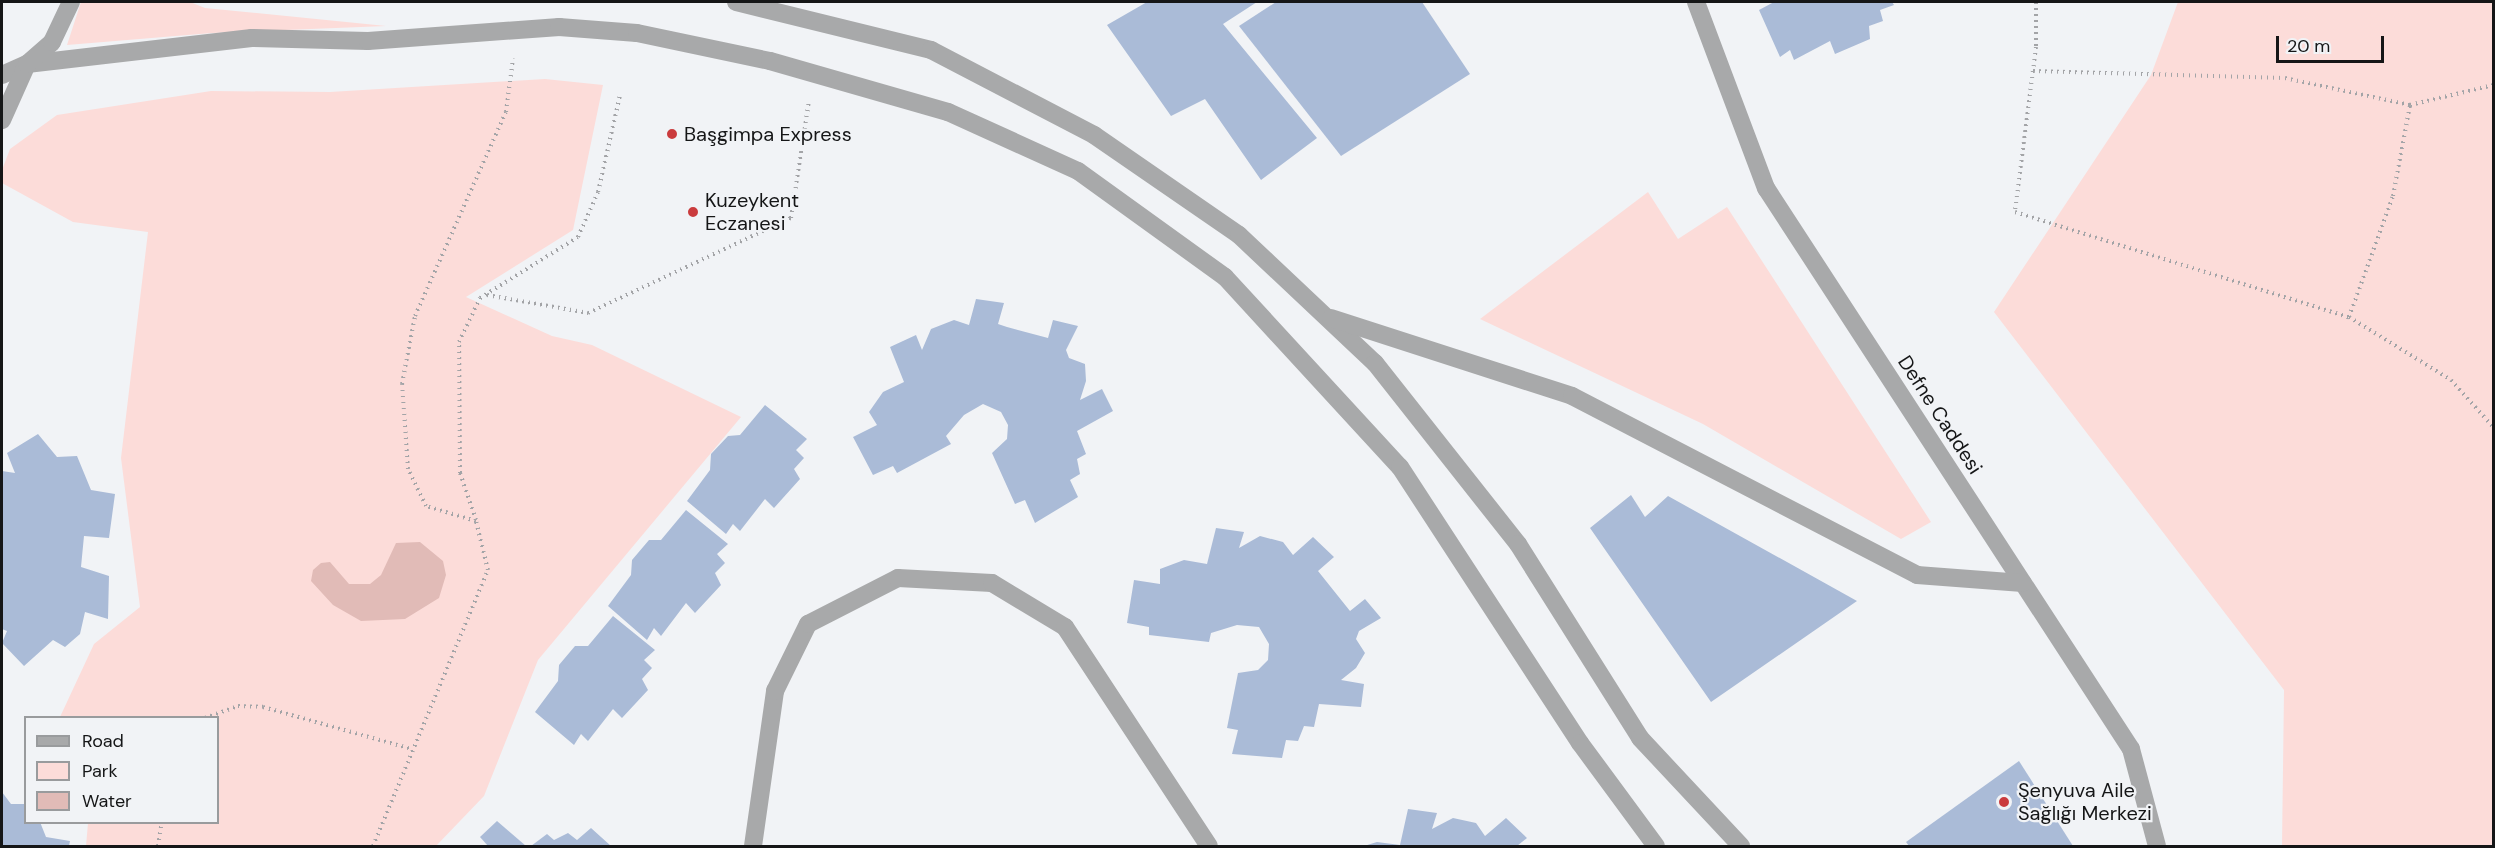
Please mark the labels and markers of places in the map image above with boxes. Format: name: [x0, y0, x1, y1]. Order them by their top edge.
place label: Başgimpa Express: [684, 122, 852, 146]
marker: Başgimpa Express: [665, 127, 679, 141]
place label: Kuzeykent Eczanesi: [705, 189, 799, 236]
marker: Kuzeykent Eczanesi: [686, 205, 700, 219]
place label: Şenyuva Aile Sağlığı Merkezi: [2018, 778, 2152, 825]
marker: Şenyuva Aile Sağlığı Merkezi: [1995, 793, 2013, 811]

